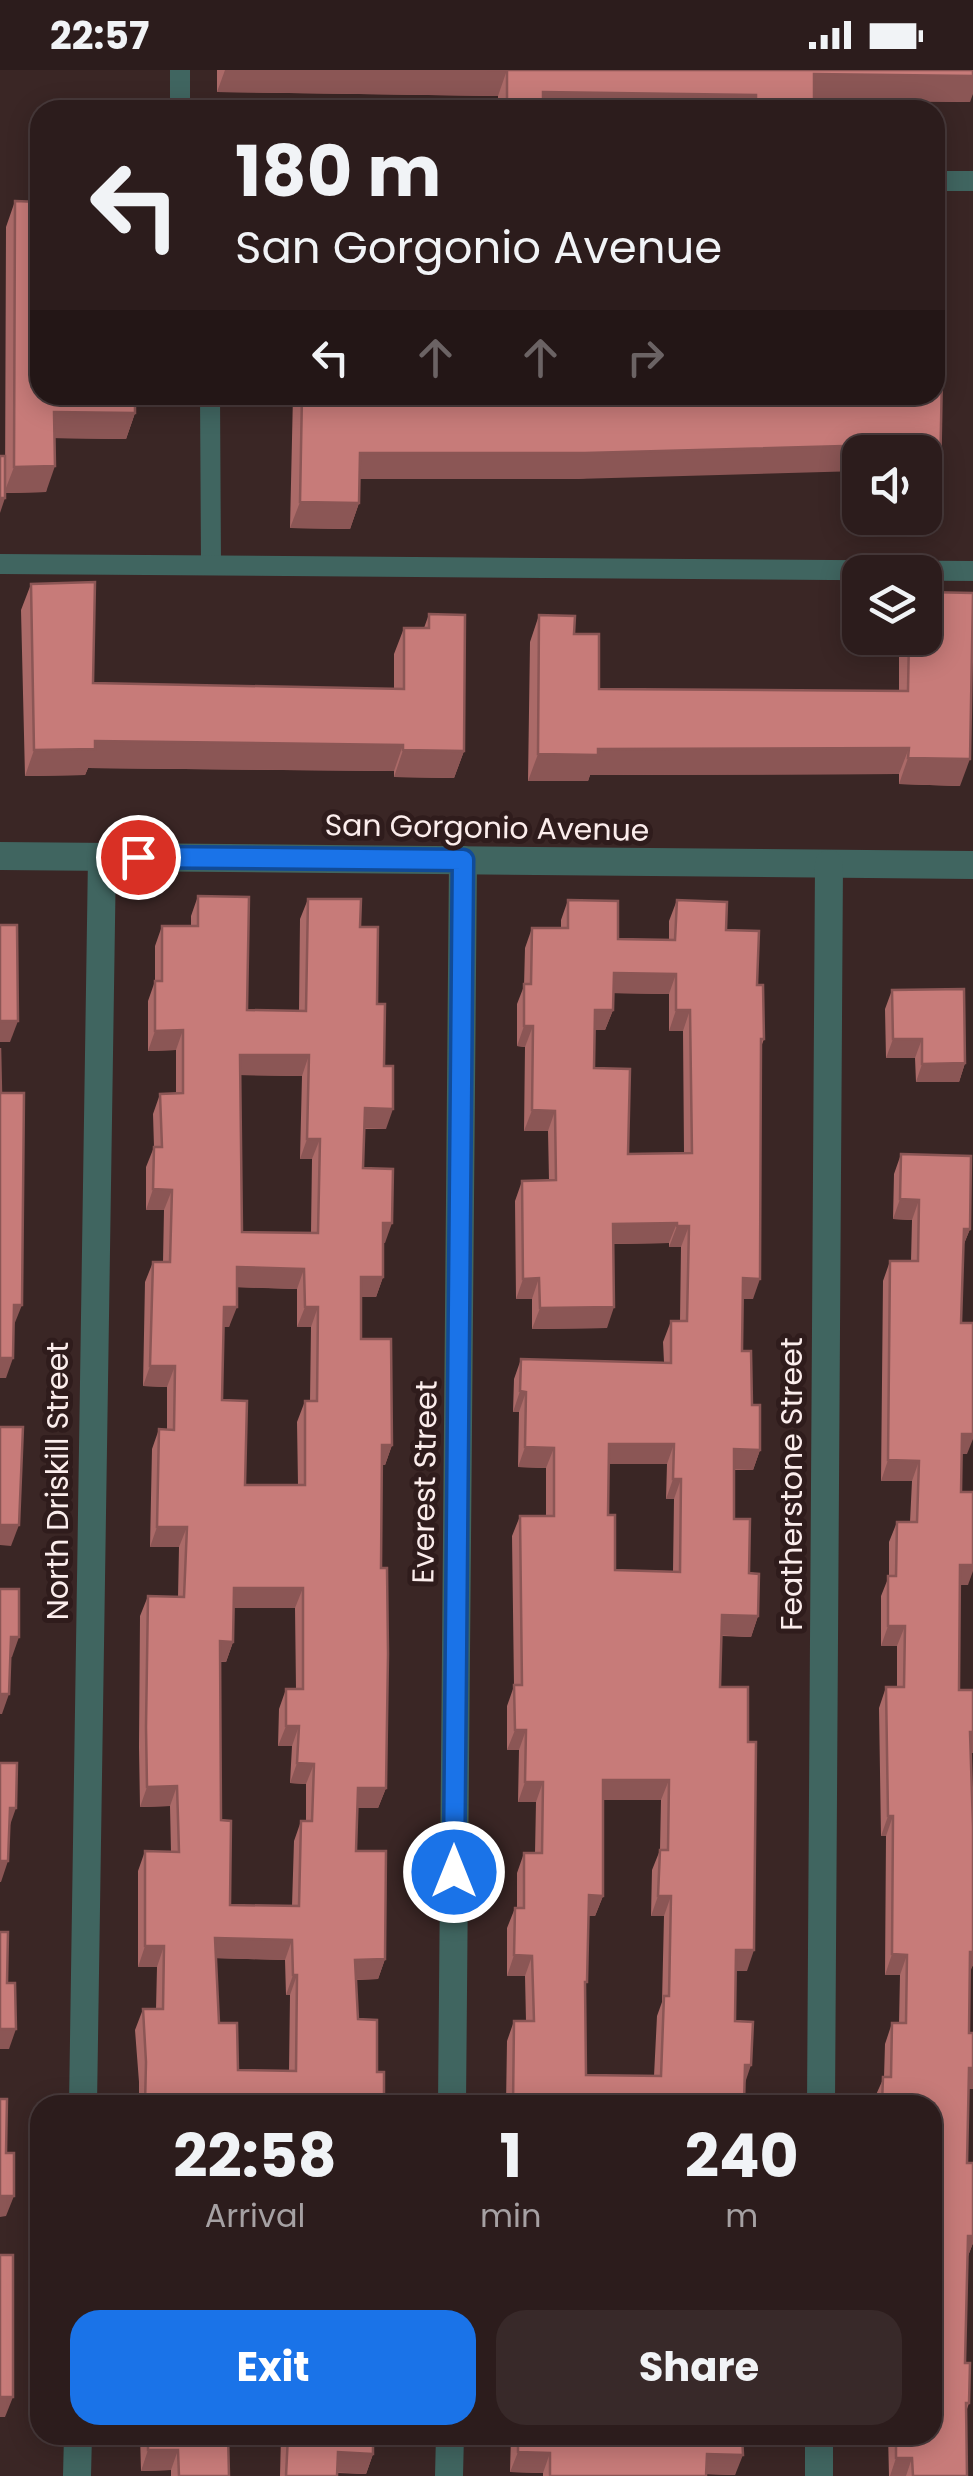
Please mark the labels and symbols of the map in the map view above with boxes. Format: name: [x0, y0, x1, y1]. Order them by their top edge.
street label: San Gorgonio Avenue: [324, 803, 650, 852]
pin: [96, 815, 181, 900]
street label: Featherstone Street: [770, 1337, 813, 1631]
street label: North Driskill Street: [36, 1342, 79, 1620]
street label: Everest Street: [401, 1380, 448, 1584]
position arrow: [402, 1820, 506, 1924]

